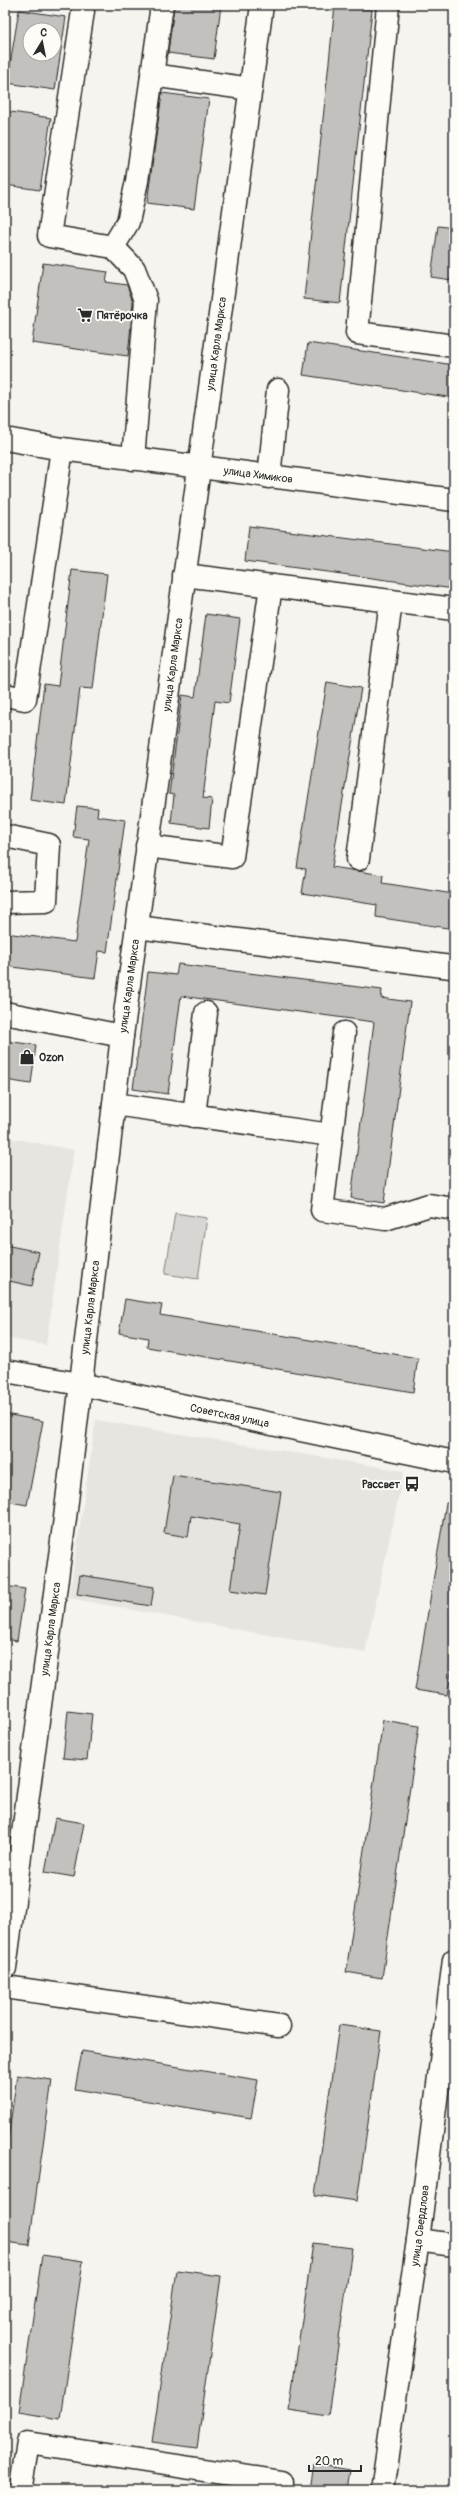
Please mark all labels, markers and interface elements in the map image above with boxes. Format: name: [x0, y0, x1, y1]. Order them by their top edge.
north arrow: [22, 22, 62, 62]
text: С: [39, 26, 48, 40]
street label: улица Карла Маркса: [204, 296, 229, 392]
supermarket icon: Пятёрочка: [76, 306, 94, 324]
place label: Пятёрочка: [97, 309, 148, 322]
street label: улица Химиков: [222, 464, 294, 486]
street label: улица Карла Маркса: [160, 617, 186, 713]
street label: улица Карла Маркса: [116, 938, 142, 1035]
shop icon: Ozon: [18, 1048, 36, 1066]
place label: Ozon: [39, 1051, 64, 1064]
street label: улица Карла Маркса: [78, 1260, 102, 1356]
street label: Советская улица: [189, 1401, 270, 1430]
bus stop icon: Рассвет: [403, 1475, 421, 1493]
place label: Рассвет: [362, 1478, 400, 1491]
street label: улица Карла Маркса: [38, 1581, 63, 1678]
street label: улица Свердлова: [408, 2184, 432, 2268]
scale bar: [309, 2447, 361, 2473]
text: 20 m: [315, 2454, 344, 2469]

